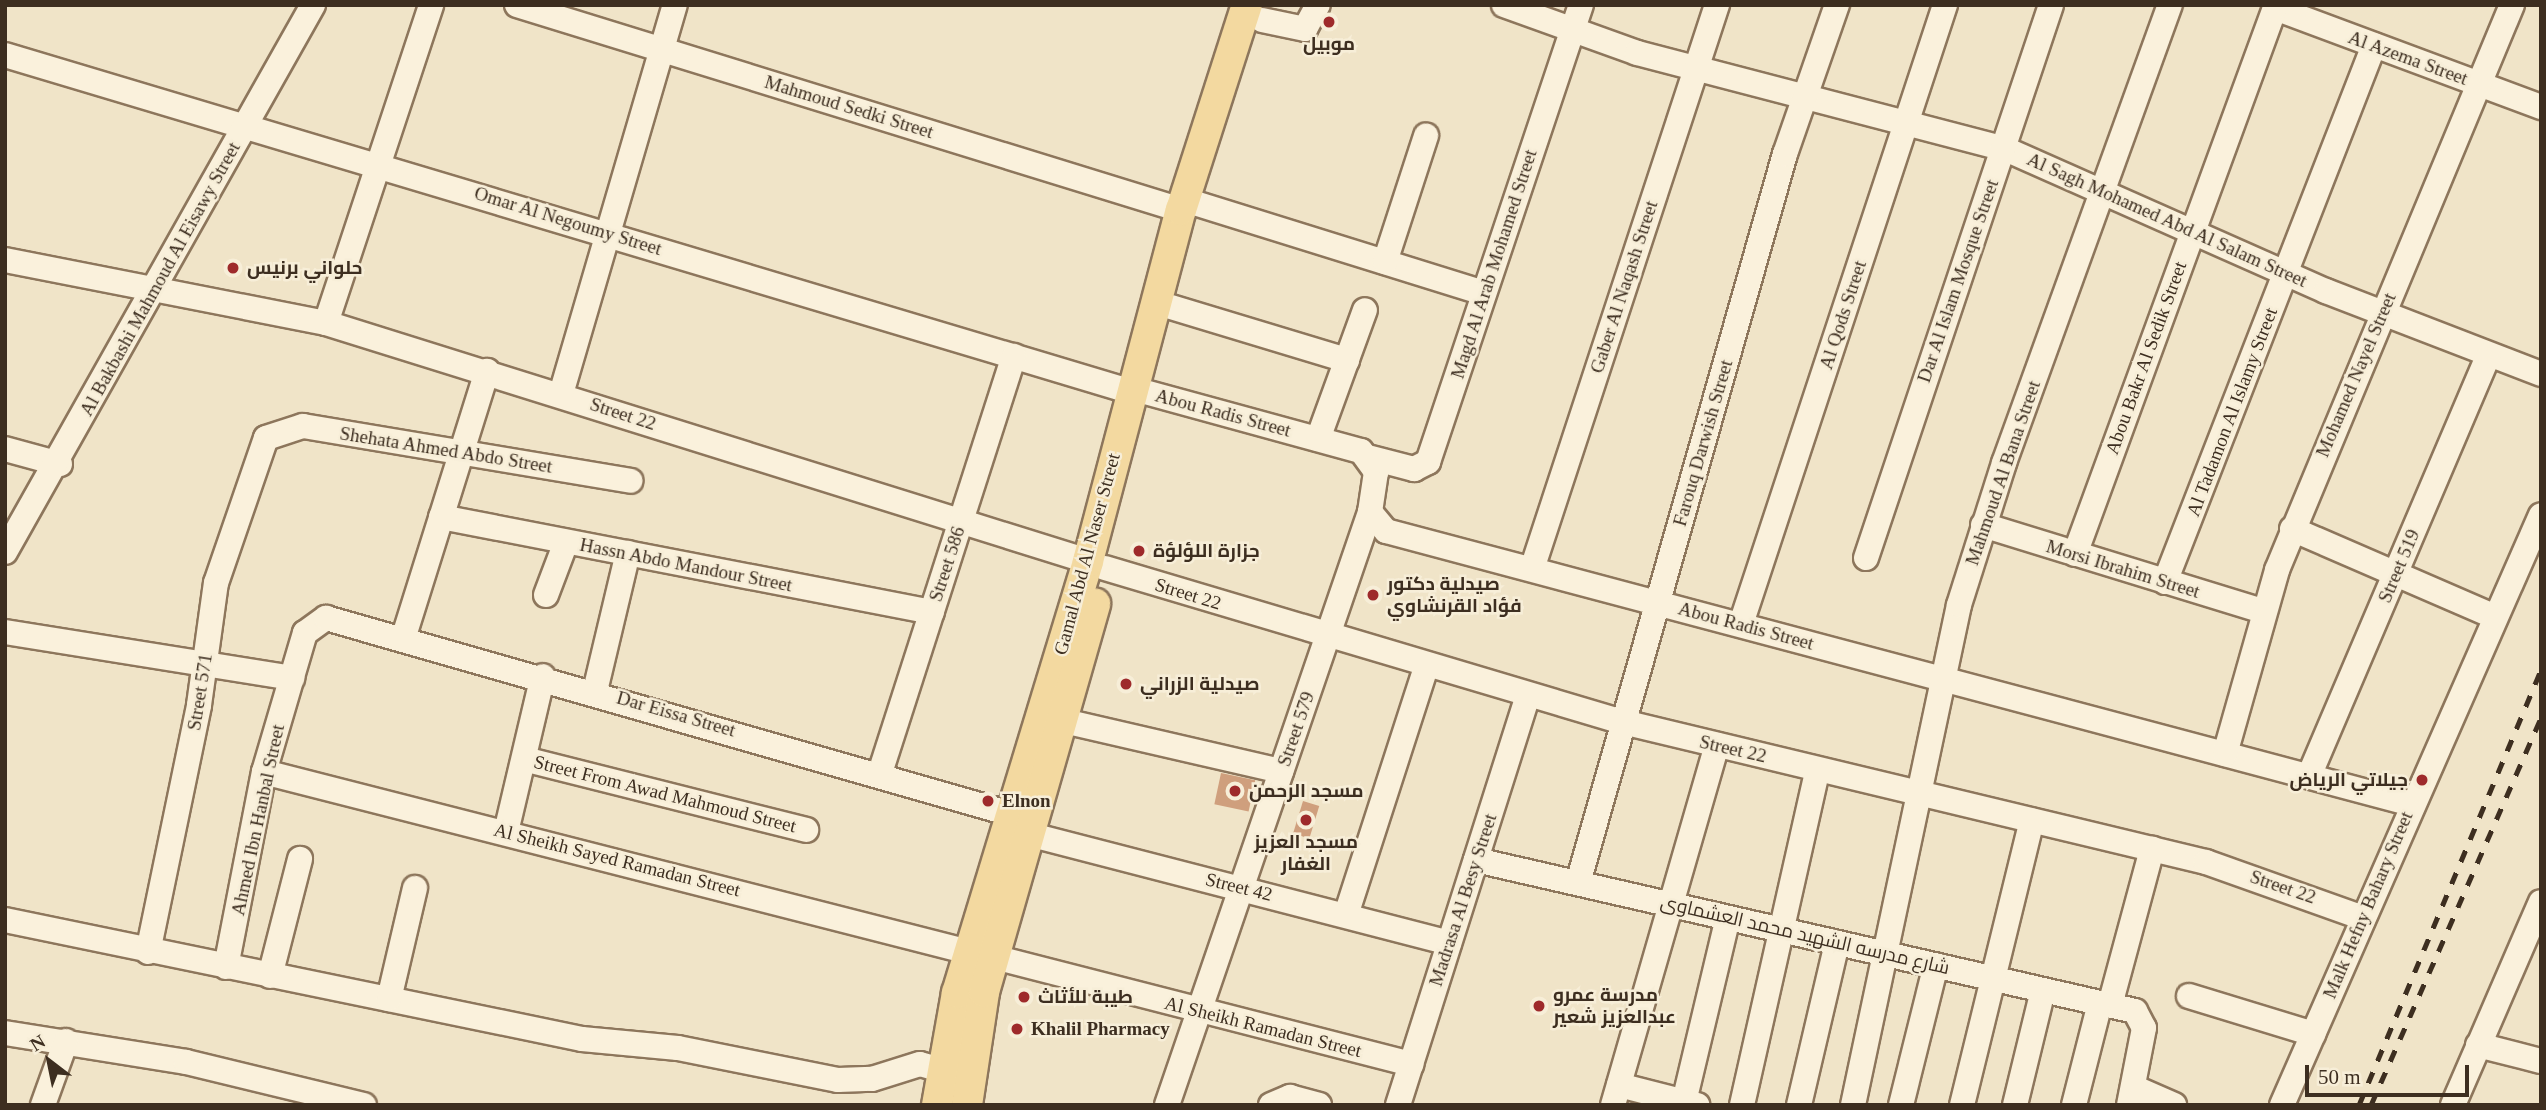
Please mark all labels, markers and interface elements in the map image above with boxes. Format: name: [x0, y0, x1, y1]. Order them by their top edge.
marker: موبيل: [1321, 14, 1337, 30]
street label: Al Azema Street: [2345, 26, 2471, 90]
place label: موبيل: [1303, 33, 1355, 55]
street label: Mahmoud Sedki Street: [762, 70, 936, 144]
street label: Al Bakbashi Mahmoud Al Eisawy Street: [75, 138, 245, 420]
street label: Magd Al Arab Mohamed Street: [1446, 146, 1542, 382]
street label: Al Sagh Mohamed Abd Al Salam Street: [2023, 147, 2311, 293]
street label: Dar Al Islam Mosque Street: [1912, 176, 2004, 386]
street label: Omar Al Negoumy Street: [471, 181, 665, 261]
street label: Gaber Al Naqash Street: [1585, 197, 1663, 377]
place label: حلواني برنيس: [247, 257, 363, 279]
street label: Al Qods Street: [1815, 258, 1871, 372]
street label: Abou Bakr Al Sedik Street: [2100, 258, 2192, 458]
marker: حلواني برنيس: [225, 260, 241, 276]
street label: Mohamed Nayel Street: [2311, 289, 2401, 461]
street label: Al Tadamon Al Islamy Street: [2181, 304, 2283, 520]
street label: Farouq Darwish Street: [1668, 357, 1738, 529]
street label: Mahmoud Al Bana Street: [1961, 377, 2045, 569]
street label: Abou Radis Street: [1153, 384, 1293, 442]
street label: Street 22: [587, 393, 659, 435]
street label: Shehata Ahmed Abdo Street: [337, 422, 555, 478]
street label: Gamal Abd Al Naser Street: [1049, 450, 1125, 658]
street label: Street 586: [924, 524, 970, 604]
street label: Street 519: [2373, 526, 2425, 606]
street label: Hassn Abdo Mandour Street: [577, 533, 795, 597]
street label: Morsi Ibrahim Street: [2043, 535, 2203, 603]
place label: جزارة اللؤلؤة: [1153, 540, 1260, 562]
marker: جزارة اللؤلؤة: [1131, 543, 1147, 559]
street label: Street 22: [1152, 573, 1224, 615]
place label: صيدلية دكتور فؤاد القرنشاوي: [1387, 573, 1522, 617]
marker: صيدلية دكتور فؤاد القرنشاوي: [1365, 587, 1381, 603]
street label: Abou Radis Street: [1676, 597, 1816, 655]
street label: Street 571: [183, 652, 217, 732]
place label: صيدلية الزراني: [1140, 673, 1260, 695]
marker: صيدلية الزراني: [1118, 676, 1134, 692]
street label: Dar Eissa Street: [614, 686, 738, 742]
street label: Street 579: [1273, 689, 1319, 769]
street label: Ahmed Ibn Hanbal Street: [227, 722, 289, 918]
street label: Street 22: [1697, 730, 1769, 768]
street label: Street From Awad Mahmoud Street: [531, 750, 799, 838]
place label: جيلاتي الرياض: [2289, 769, 2408, 791]
marker: جيلاتي الرياض: [2414, 772, 2430, 788]
place label: مسجد الرحمن: [1249, 780, 1364, 802]
marker: مسجد الرحمن: [1227, 783, 1243, 799]
place label: Elnon: [1002, 790, 1051, 812]
marker: Elnon: [980, 793, 996, 809]
street label: Malk Hefny Bahary Street: [2318, 808, 2418, 1002]
street label: Madrasa Al Besy Street: [1424, 810, 1502, 990]
marker: مسجد العزيز الغفار: [1298, 812, 1314, 828]
street label: Al Sheikh Sayed Ramadan Street: [491, 818, 743, 902]
place label: مسجد العزيز الغفار: [1254, 831, 1358, 875]
street label: Street 22: [2247, 865, 2319, 909]
street label: Street 42: [1203, 868, 1275, 906]
street label: شارع مدرسه الشهيد محمد العشماوى: [1658, 891, 1952, 979]
place label: مدرسة عمرو عبدالعزيز شعير: [1553, 984, 1676, 1028]
place label: طيبة للأثاث: [1038, 986, 1133, 1008]
marker: طيبة للأثاث: [1016, 989, 1032, 1005]
street label: Al Sheikh Ramadan Street: [1162, 991, 1364, 1063]
marker: مدرسة عمرو عبدالعزيز شعير: [1531, 998, 1547, 1014]
place label: Khalil Pharmacy: [1031, 1018, 1170, 1040]
marker: Khalil Pharmacy: [1009, 1021, 1025, 1037]
north arrow: [14, 1026, 84, 1096]
text: N: [26, 1030, 49, 1055]
scale bar: [2308, 1050, 2472, 1094]
text: 50 m: [2318, 1065, 2361, 1089]

